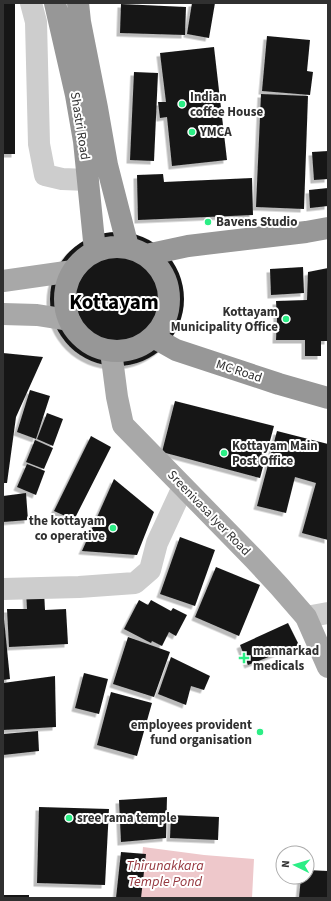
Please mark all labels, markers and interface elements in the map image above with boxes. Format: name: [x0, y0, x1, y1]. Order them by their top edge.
place label: Indian coffee House: [190, 88, 263, 121]
street label: Shastri Road: [66, 91, 94, 161]
marker: Indian coffee House: [177, 99, 187, 109]
place label: YMCA: [199, 123, 232, 141]
marker: YMCA: [187, 127, 197, 137]
place label: Bavens Studio: [216, 213, 297, 231]
marker: Bavens Studio: [203, 217, 213, 227]
district label: Kottayam: [69, 287, 159, 317]
place label: Kottayam Municipality Office: [171, 303, 278, 336]
marker: Kottayam Municipality Office: [281, 314, 291, 324]
street label: MC Road: [214, 355, 264, 387]
place label: Kottayam Main Post Office: [232, 437, 318, 470]
marker: Kottayam Main Post Office: [219, 448, 229, 458]
street label: Sreenivasa Iyer Road: [163, 466, 255, 560]
place label: the kottayam co operative: [29, 512, 105, 545]
marker: the kottayam co operative: [108, 523, 118, 533]
place label: mannarkad medicals: [253, 642, 319, 675]
marker: mannarkad medicals: [238, 652, 250, 664]
place label: employees provident fund organisation: [131, 716, 252, 749]
marker: employees provident fund organisation: [255, 727, 265, 737]
place label: sree rama temple: [77, 809, 177, 827]
marker: sree rama temple: [64, 813, 74, 823]
north arrow: [275, 845, 315, 885]
water label: Thirunakkara Temple Pond: [126, 856, 204, 892]
text: N: [278, 860, 293, 868]

